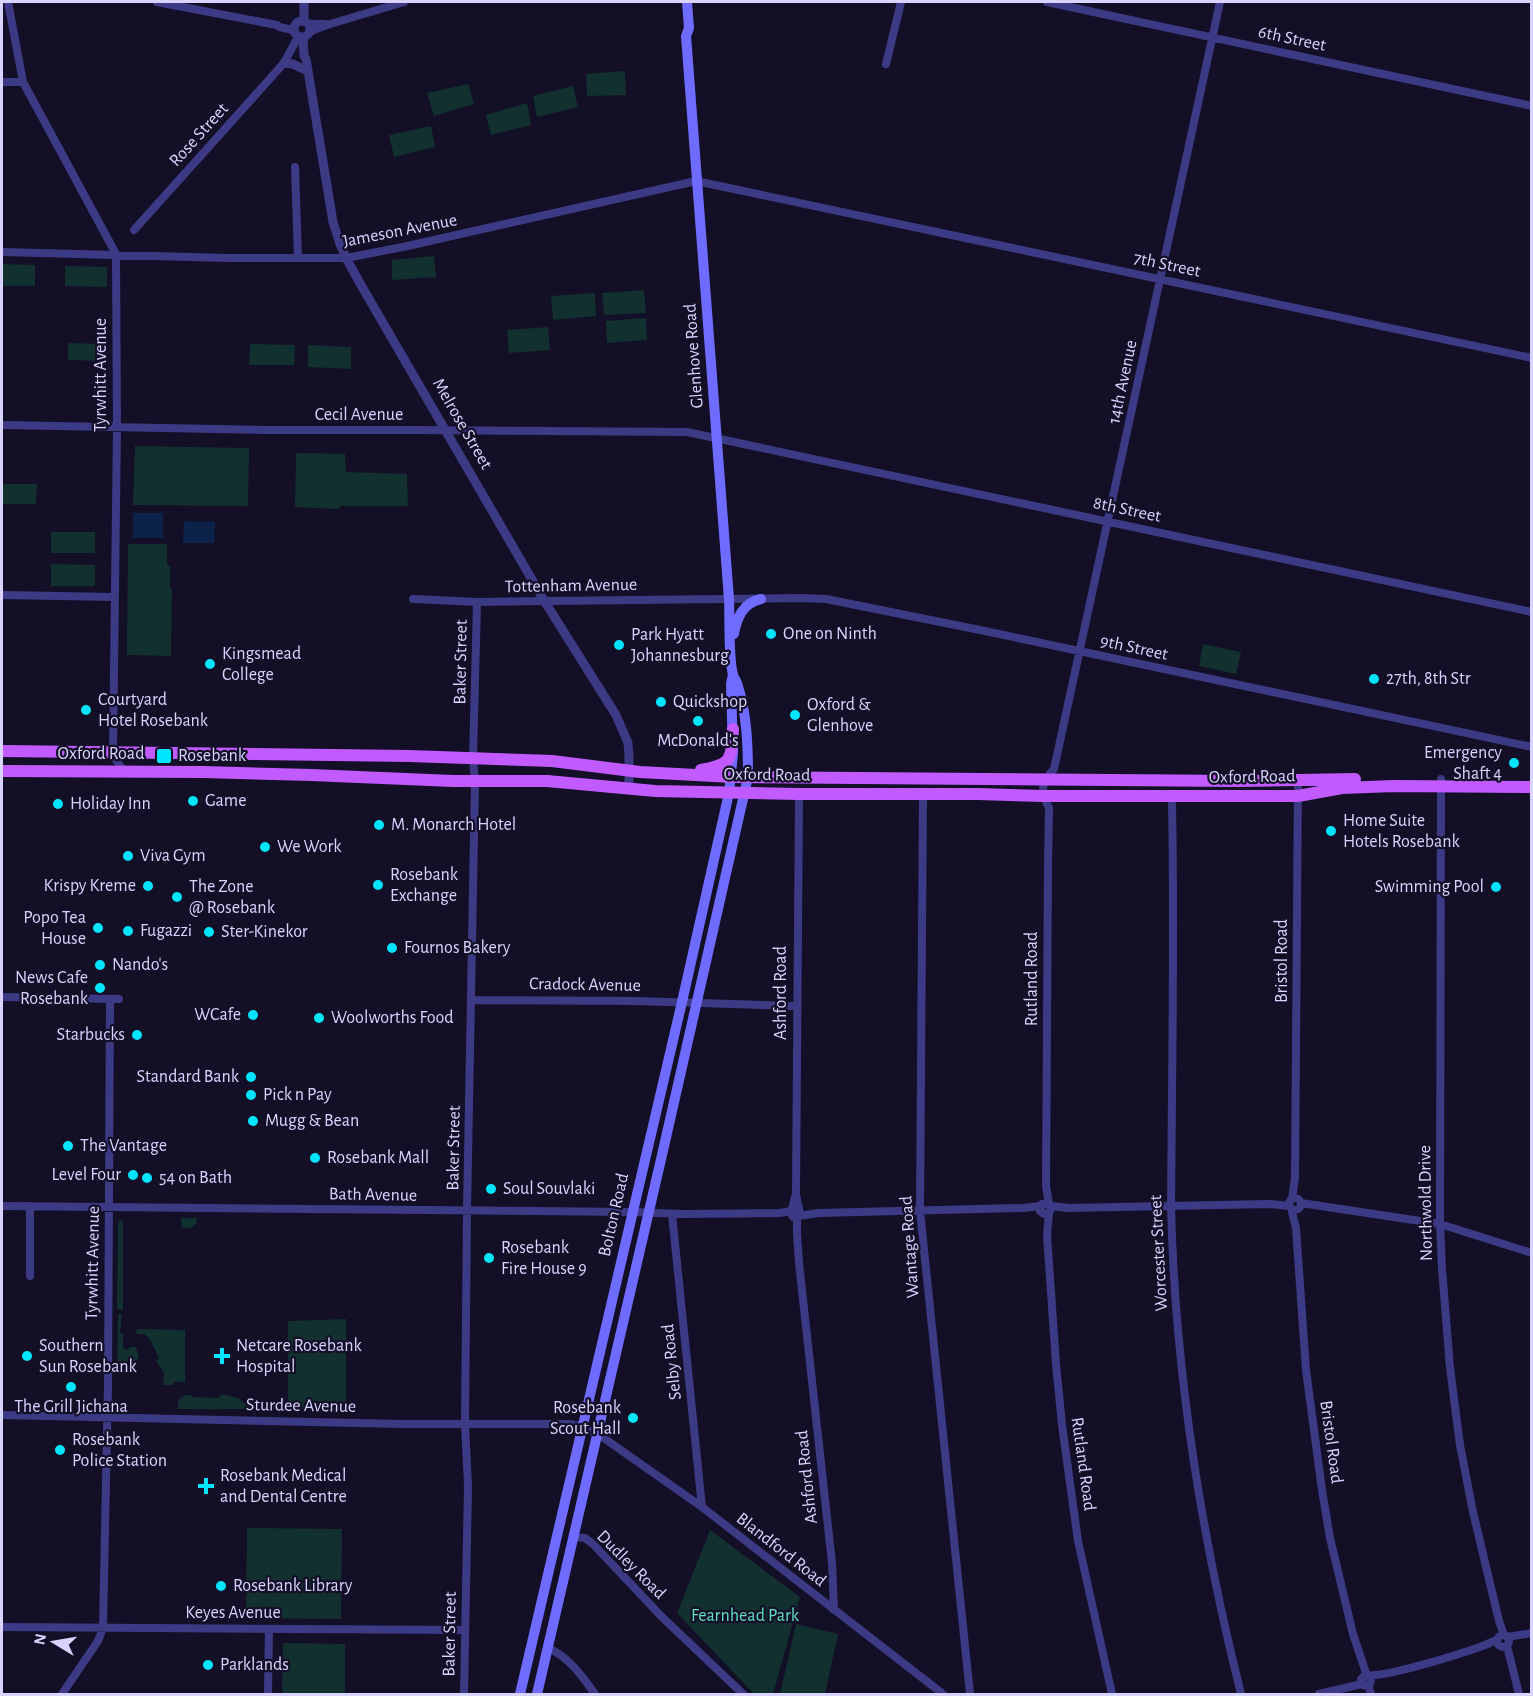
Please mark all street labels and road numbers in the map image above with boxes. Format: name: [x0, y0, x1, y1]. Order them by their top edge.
street label: 6th Street: [1256, 23, 1328, 55]
street label: Rose Street: [166, 100, 232, 170]
street label: Jameson Avenue: [341, 211, 459, 251]
street label: 7th Street: [1132, 249, 1202, 281]
street label: Glenhove Road: [681, 303, 707, 409]
street label: Tyrwhitt Avenue: [92, 318, 110, 432]
street label: 14th Avenue: [1105, 338, 1141, 426]
street label: Melrose Street: [429, 376, 495, 473]
street label: Cecil Avenue: [315, 406, 403, 424]
street label: 8th Street: [1091, 494, 1163, 526]
street label: Tottenham Avenue: [505, 576, 637, 596]
street label: Baker Street: [451, 619, 471, 705]
street label: 9th Street: [1098, 632, 1170, 664]
street label: Oxford Road: [58, 745, 144, 763]
street label: Oxford Road: [723, 765, 811, 785]
street label: Oxford Road: [1208, 767, 1296, 787]
street label: Bristol Road: [1273, 919, 1291, 1003]
street label: Rutland Road: [1023, 932, 1041, 1026]
street label: Ashford Road: [772, 946, 790, 1040]
street label: Cradock Avenue: [529, 975, 641, 995]
street label: Baker Street: [444, 1105, 464, 1191]
street label: Northwold Drive: [1416, 1145, 1436, 1261]
street label: Bolton Road: [596, 1172, 632, 1258]
street label: Bath Avenue: [329, 1185, 417, 1205]
street label: Worcester Street: [1147, 1194, 1171, 1312]
street label: Wantage Road: [897, 1195, 923, 1299]
street label: Tyrwhitt Avenue: [83, 1206, 103, 1320]
street label: Selby Road: [659, 1323, 685, 1401]
street label: Sturdee Avenue: [246, 1396, 356, 1416]
street label: Bristol Road: [1316, 1399, 1346, 1485]
street label: Rutland Road: [1068, 1416, 1098, 1512]
street label: Ashford Road: [793, 1429, 821, 1525]
street label: Blandford Road: [733, 1509, 829, 1591]
street label: Dudley Road: [593, 1527, 669, 1603]
street label: Baker Street: [440, 1591, 460, 1677]
street label: Keyes Avenue: [185, 1604, 281, 1622]

